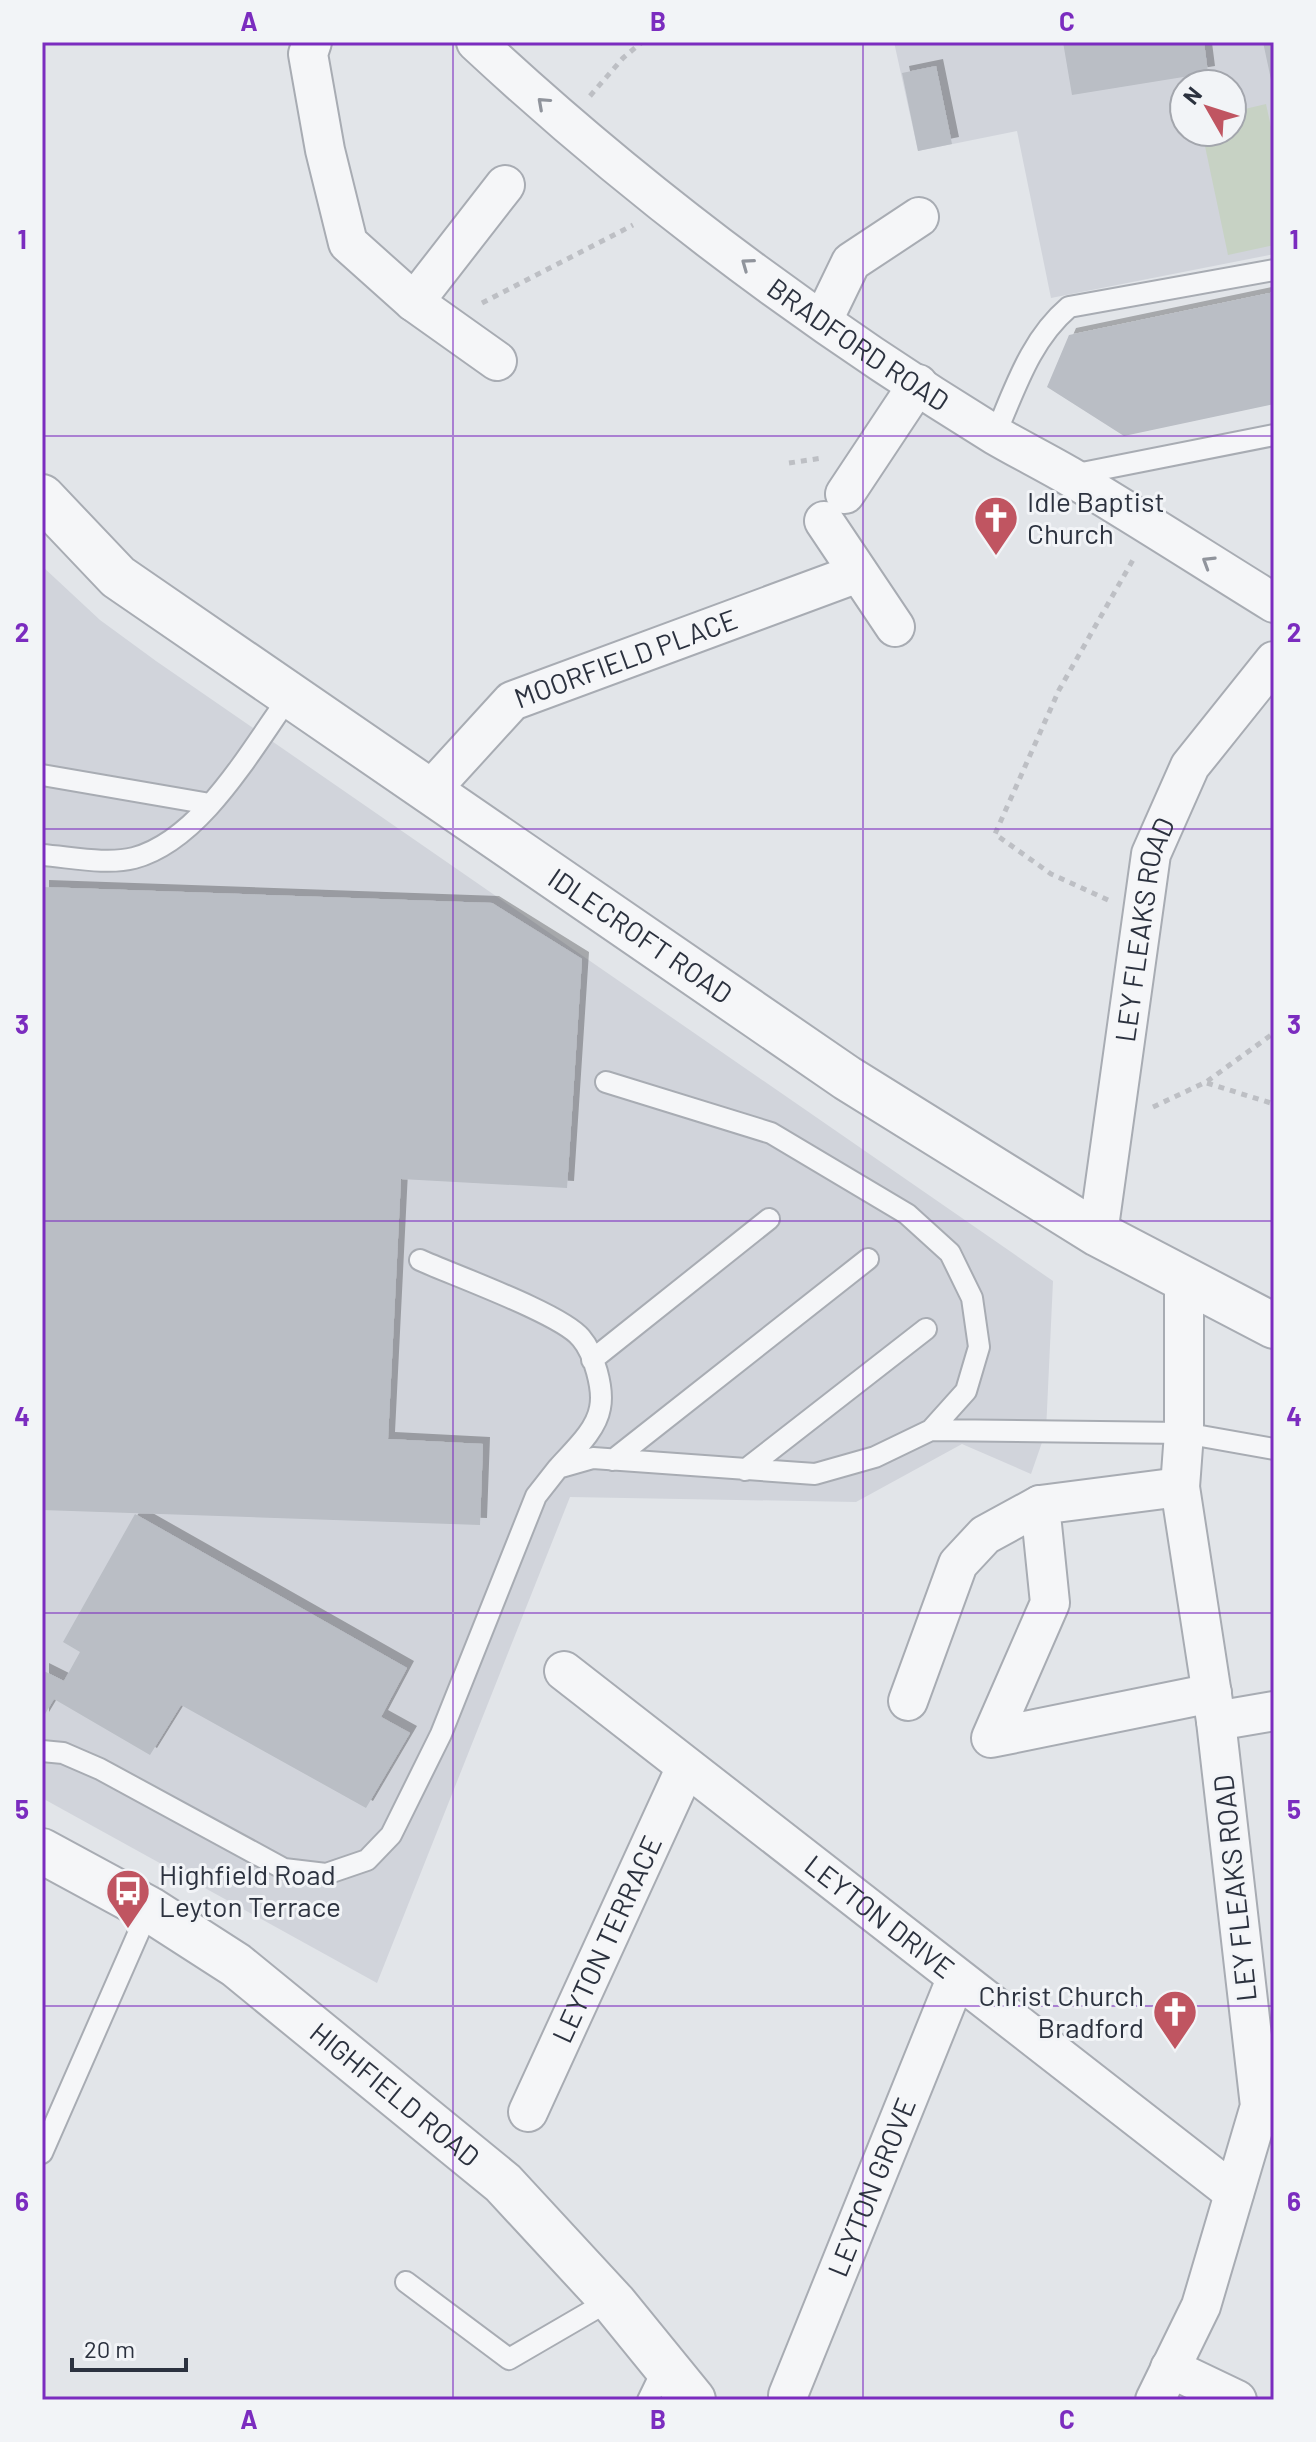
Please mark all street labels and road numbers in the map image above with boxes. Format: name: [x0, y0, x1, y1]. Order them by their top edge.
street label: BRADFORD ROAD: [761, 270, 956, 418]
street label: MOORFIELD PLACE: [509, 601, 742, 715]
street label: LEY FLEAKS ROAD: [1107, 812, 1181, 1044]
street label: IDLECROFT ROAD: [542, 860, 739, 1010]
street label: LEY FLEAKS ROAD: [1205, 1773, 1263, 2003]
street label: LEYTON TERRACE: [544, 1830, 668, 2048]
street label: LEYTON DRIVE: [799, 1847, 962, 1985]
street label: HIGHFIELD ROAD: [304, 2015, 487, 2173]
street label: LEYTON GROVE: [820, 2093, 922, 2281]

